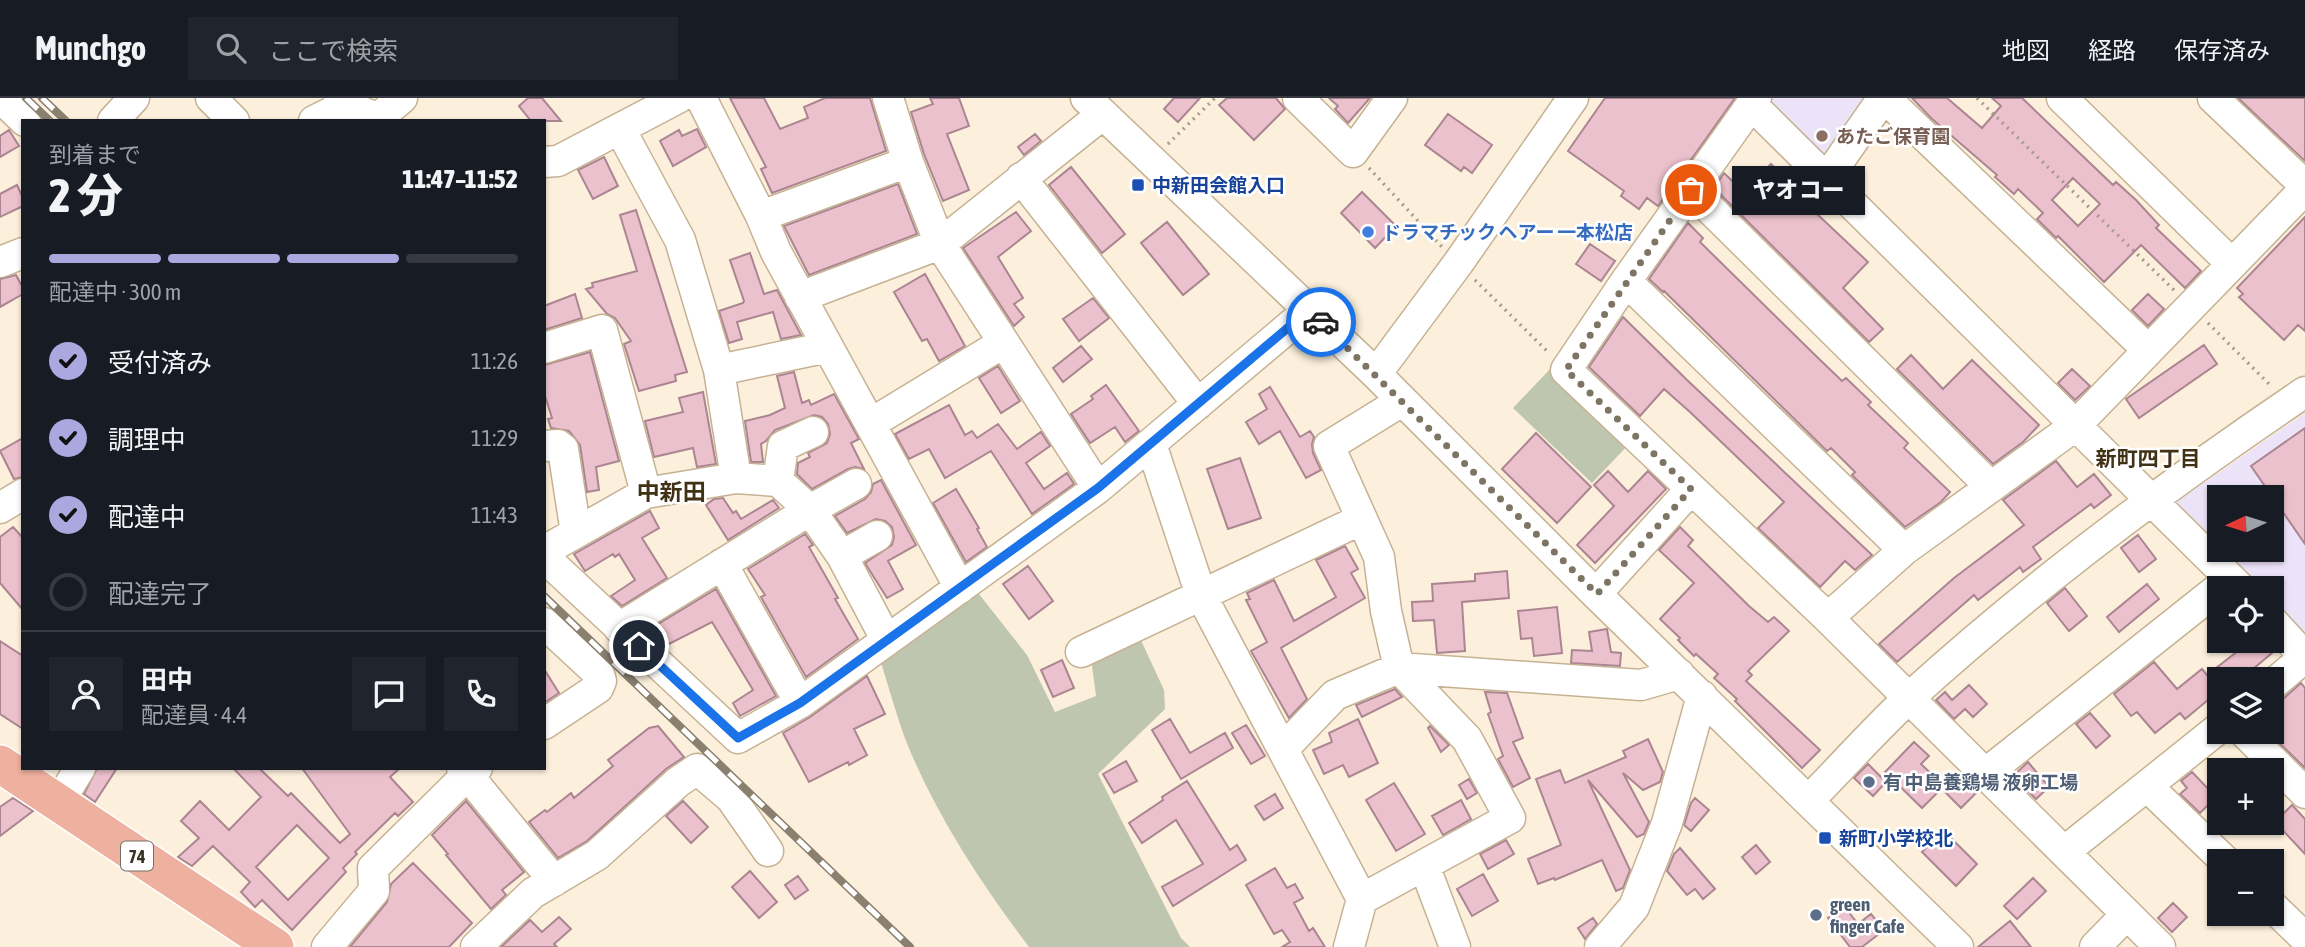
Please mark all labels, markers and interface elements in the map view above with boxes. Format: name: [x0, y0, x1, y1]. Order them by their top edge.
search box: [188, 17, 678, 80]
text: Munchgo: [35, 29, 146, 67]
icon: search: [212, 29, 250, 67]
text: ここで検索: [268, 36, 398, 66]
text: 地図: [2002, 37, 2050, 64]
text: 経路: [2088, 37, 2136, 64]
text: 保存済み: [2174, 37, 2270, 64]
place label: あたご保育園: [1836, 125, 1950, 147]
marker: あたご保育園: [1814, 128, 1830, 144]
text: 到着まで: [49, 142, 141, 168]
pin: [1661, 160, 1721, 220]
text: 11:47–11:52: [402, 164, 518, 194]
callout: ヤオコー: [1733, 166, 1866, 214]
text: 2 分: [49, 169, 123, 222]
icon: bag: [1672, 171, 1710, 209]
place label: 中新田会館入口: [1152, 174, 1285, 196]
marker: 中新田会館入口: [1130, 177, 1146, 193]
text: ヤオコー: [1753, 177, 1845, 203]
place label: ドラマチック ヘアー 一本松店: [1382, 221, 1633, 243]
marker: ドラマチック ヘアー 一本松店: [1360, 224, 1376, 240]
text: 配達中 · 300 m: [49, 279, 181, 305]
courier: [1286, 287, 1356, 357]
icon: car: [1302, 303, 1340, 341]
icon: check: [49, 342, 87, 380]
text: 受付済み: [108, 348, 212, 378]
text: 11:26: [471, 348, 518, 374]
icon: check: [49, 419, 87, 457]
text: 調理中: [108, 425, 186, 455]
text: 11:29: [471, 425, 518, 451]
district label: 新町四丁目: [2096, 446, 2201, 470]
district label: 中新田: [637, 479, 706, 505]
north arrow: [2207, 485, 2284, 562]
map controls: [2207, 485, 2284, 926]
icon: check: [49, 496, 87, 534]
text: 配達中: [108, 502, 186, 532]
text: 11:43: [471, 502, 518, 528]
button: locate: [2207, 576, 2284, 653]
text: 配達完了: [108, 579, 212, 609]
pin: [609, 616, 669, 676]
icon: home: [620, 627, 658, 665]
button: person: [49, 657, 123, 731]
button: chat: [352, 657, 426, 731]
button: phone: [444, 657, 518, 731]
text: 田中: [141, 665, 193, 695]
button: layers: [2207, 667, 2284, 744]
text: 配達員 · 4.4: [141, 702, 247, 728]
button: +: [2207, 758, 2284, 835]
place label: 有 中島養鶏場 液卵工場: [1883, 771, 2078, 793]
marker: 有 中島養鶏場 液卵工場: [1861, 774, 1877, 790]
place label: 新町小学校北: [1839, 827, 1953, 849]
marker: 新町小学校北: [1817, 830, 1833, 846]
road number: 74: [121, 842, 153, 870]
button: −: [2207, 849, 2284, 926]
place label: green finger Cafe: [1829, 893, 1905, 937]
marker: green finger Cafe: [1808, 907, 1824, 923]

